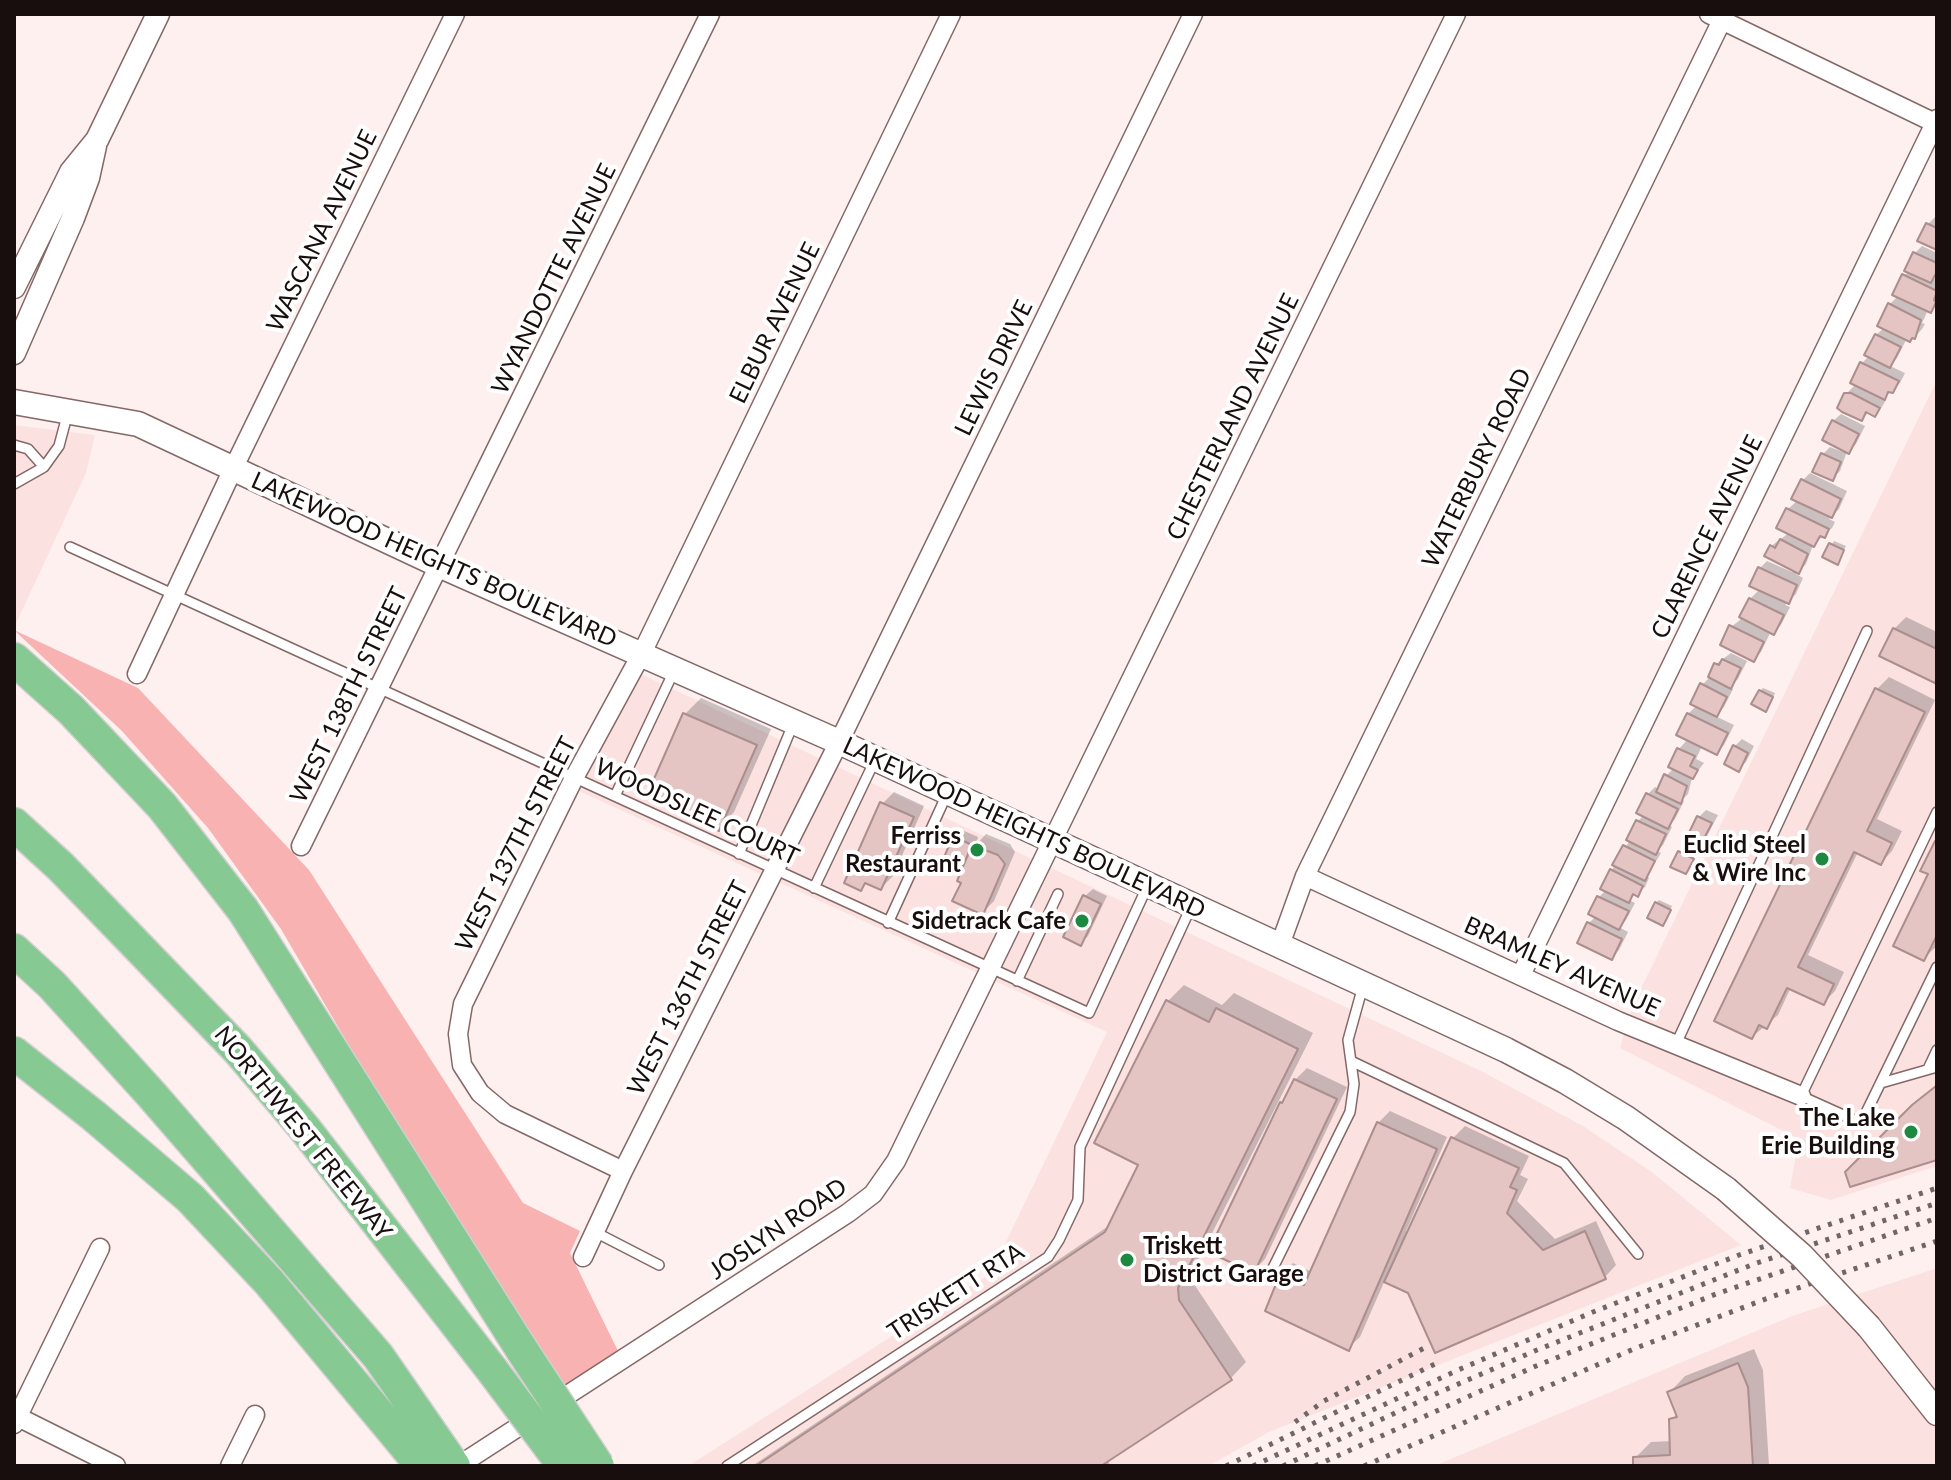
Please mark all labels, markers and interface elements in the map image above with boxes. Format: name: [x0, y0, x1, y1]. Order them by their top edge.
street label: WASCANA AVENUE: [261, 125, 383, 337]
street label: WYANDOTTE AVENUE: [486, 159, 622, 399]
street label: ELBUR AVENUE: [724, 238, 826, 408]
street label: CHESTERLAND AVENUE: [1161, 289, 1305, 545]
street label: LEWIS DRIVE: [949, 296, 1039, 440]
street label: WATERBURY ROAD: [1416, 364, 1538, 572]
street label: CLARENCE AVENUE: [1645, 431, 1769, 643]
street label: LAKEWOOD HEIGHTS BOULEVARD: [247, 466, 621, 654]
street label: WEST 138TH STREET: [284, 582, 414, 808]
street label: LAKEWOOD HEIGHTS BOULEVARD: [838, 731, 1210, 925]
street label: WEST 137TH STREET: [449, 732, 583, 956]
street label: WOODSLEE COURT: [590, 752, 804, 872]
place label: Ferriss Restaurant: [845, 822, 961, 878]
place label: Euclid Steel & Wire Inc: [1683, 831, 1806, 887]
marker: Ferriss Restaurant: [968, 841, 986, 859]
marker: Euclid Steel & Wire Inc: [1813, 850, 1831, 868]
street label: WEST 136TH STREET: [621, 876, 755, 1100]
place label: Sidetrack Cafe: [911, 907, 1066, 935]
street label: BRAMLEY AVENUE: [1460, 911, 1664, 1023]
marker: Sidetrack Cafe: [1073, 912, 1091, 930]
street label: NORTHWEST FREEWAY: [208, 1020, 398, 1246]
place label: The Lake Erie Building: [1761, 1104, 1895, 1160]
marker: The Lake Erie Building: [1902, 1123, 1920, 1141]
street label: JOSLYN ROAD: [704, 1172, 852, 1286]
place label: Triskett District Garage: [1143, 1232, 1304, 1288]
street label: TRISKETT RTA: [883, 1237, 1029, 1347]
marker: Triskett District Garage: [1118, 1251, 1136, 1269]

